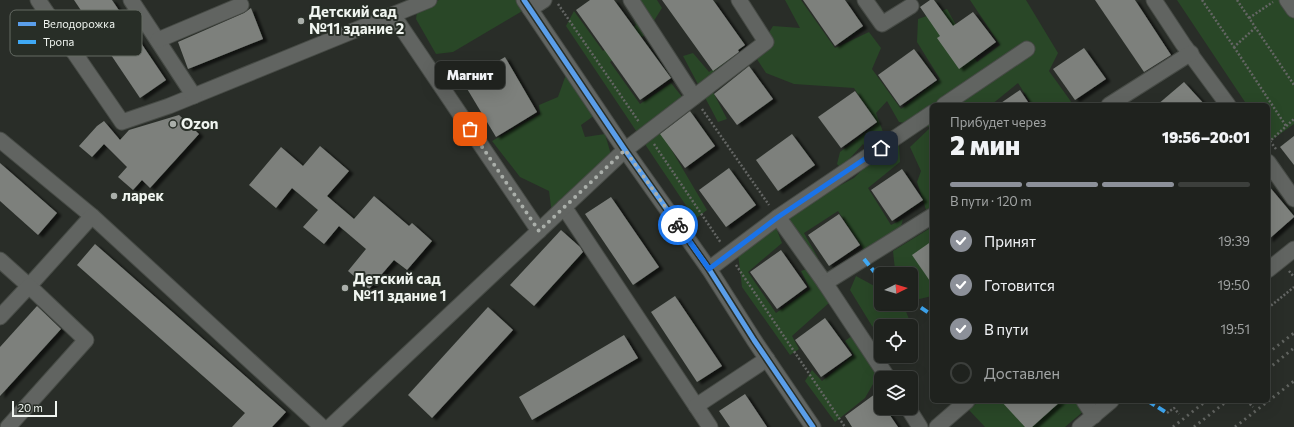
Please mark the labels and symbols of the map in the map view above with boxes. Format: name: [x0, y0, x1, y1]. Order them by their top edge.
place label: Детский сад №11 здание 2: [309, 2, 404, 37]
legend: [10, 10, 142, 56]
marker: Детский сад №11 здание 2: [296, 16, 306, 26]
text: Велодорожка: [43, 17, 115, 30]
text: Тропа: [43, 35, 74, 48]
callout: Магнит: [435, 61, 505, 89]
pin: [453, 112, 487, 146]
place label: Ozon: [181, 114, 219, 132]
marker: Ozon: [168, 119, 178, 129]
pin: [864, 131, 898, 165]
place label: ларек: [122, 186, 164, 204]
marker: ларек: [109, 191, 119, 201]
courier: [658, 205, 698, 245]
north arrow: [874, 267, 918, 311]
place label: Детский сад №11 здание 1: [353, 269, 447, 304]
marker: Детский сад №11 здание 1: [340, 283, 350, 293]
scale bar: [12, 399, 57, 418]

